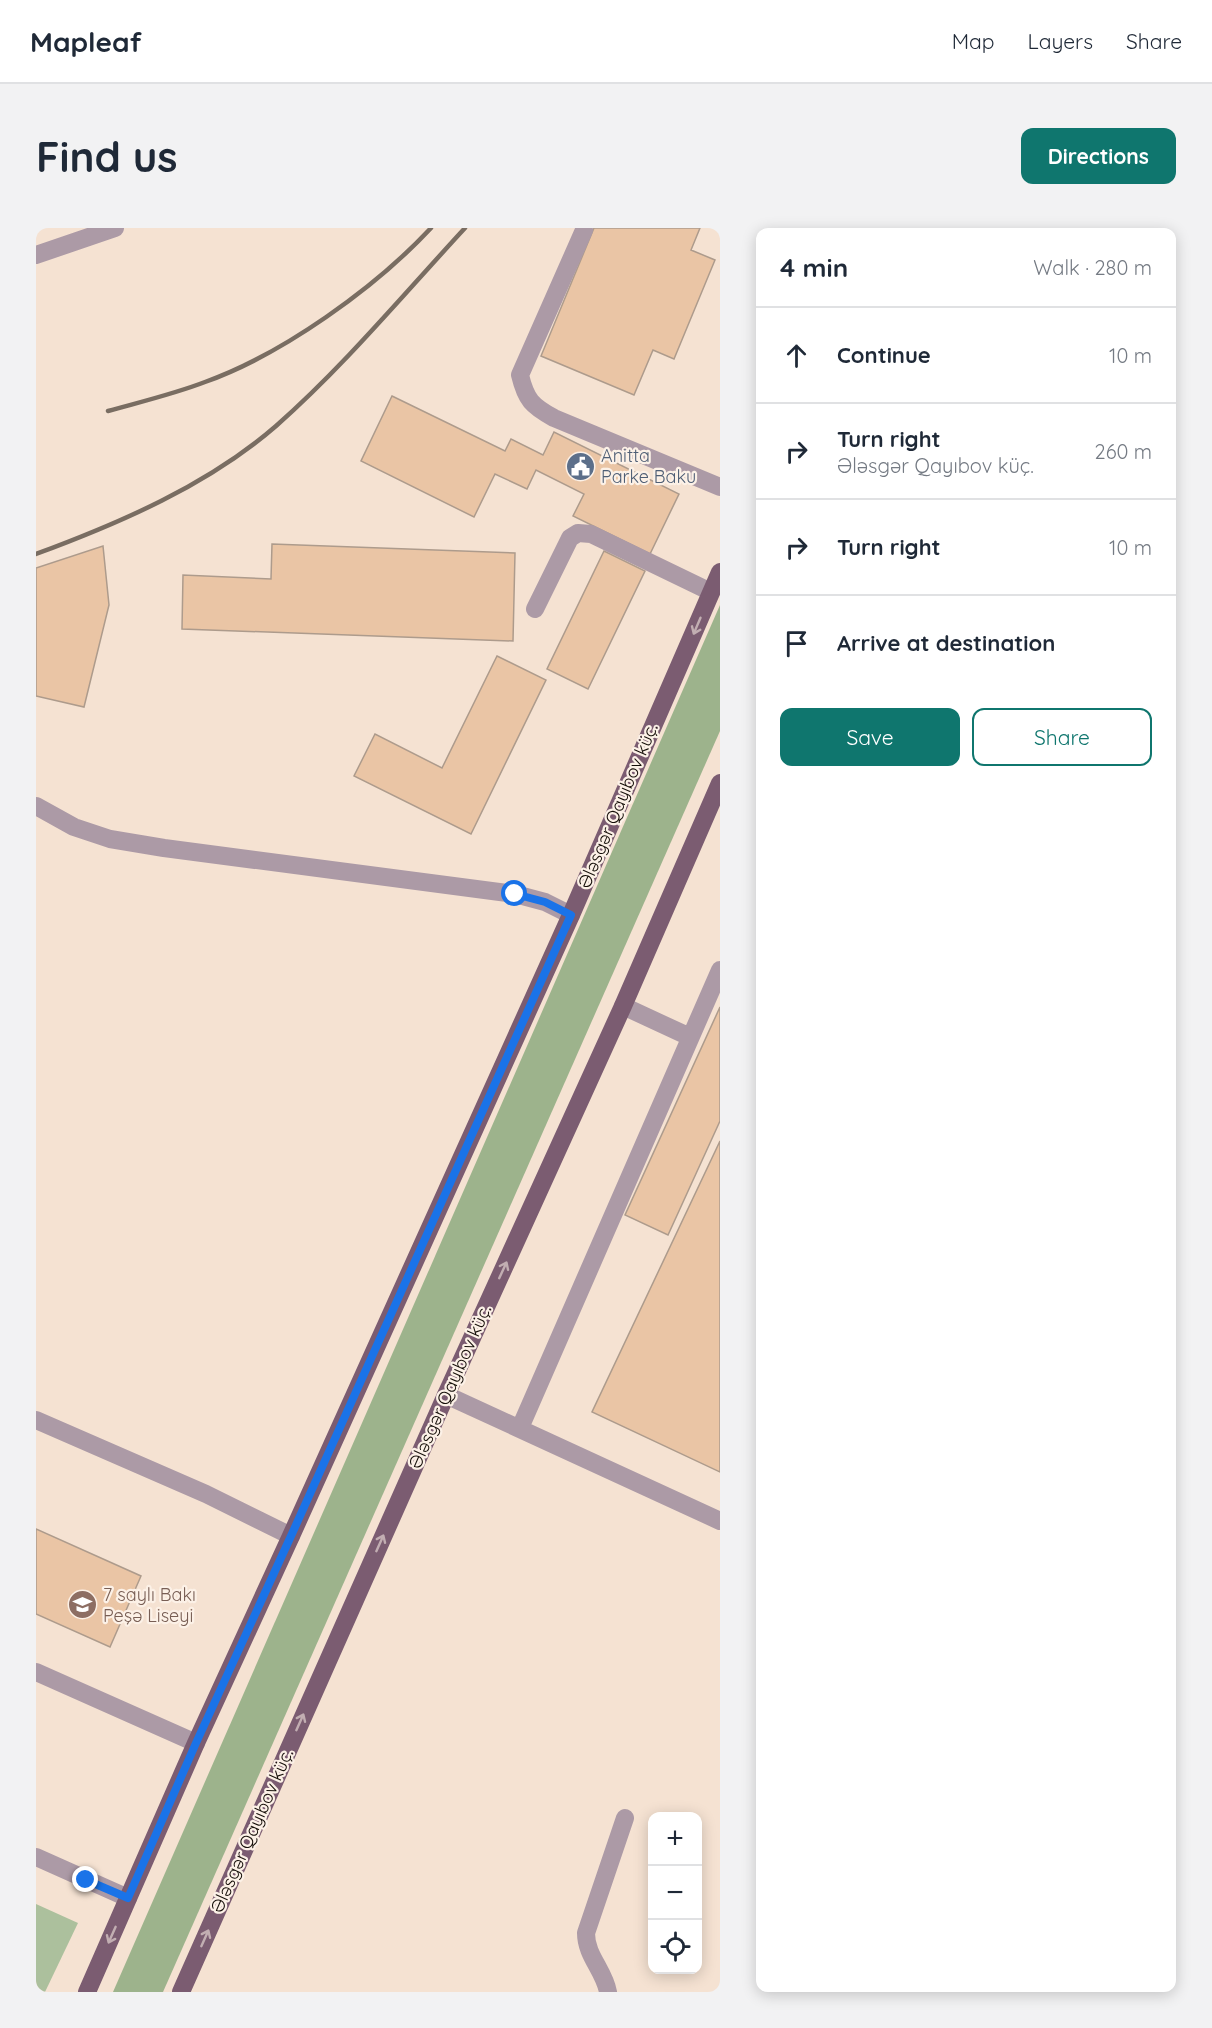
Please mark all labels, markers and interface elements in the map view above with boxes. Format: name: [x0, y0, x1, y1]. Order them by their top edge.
text: Mapleaf: [30, 24, 142, 59]
text: Map: [952, 28, 995, 54]
text: Layers: [1028, 28, 1093, 54]
text: Share: [1126, 28, 1182, 54]
button: Directions: [1021, 128, 1176, 184]
text: Find us: [36, 130, 178, 183]
text: 4 min: [780, 251, 848, 284]
text: Walk · 280 m: [1033, 255, 1152, 280]
icon: ahead: [780, 339, 813, 372]
text: Continue: [837, 341, 931, 369]
text: 10 m: [1109, 343, 1152, 368]
text: Turn right: [837, 425, 941, 453]
icon: right: [780, 435, 813, 468]
text: 260 m: [1095, 439, 1152, 464]
place label: Anitta Parke Baku: [601, 444, 696, 488]
public building icon: Anitta Parke Baku: [564, 450, 596, 482]
text: Ələsgər Qayıbov küç.: [837, 453, 1034, 478]
icon: right: [780, 531, 813, 564]
text: Turn right: [837, 533, 941, 561]
text: 10 m: [1109, 535, 1152, 560]
one-way arrow: [691, 616, 702, 634]
icon: arrive: [780, 627, 813, 660]
text: Arrive at destination: [837, 629, 1055, 657]
button: Save: [780, 708, 960, 766]
button: Share: [972, 708, 1152, 766]
street label: Ələsgər Qayıbov küç.: [572, 720, 663, 892]
route start: [501, 880, 527, 906]
one-way arrow: [497, 1261, 509, 1279]
street label: Ələsgər Qayıbov küç.: [403, 1301, 496, 1472]
one-way arrow: [374, 1535, 386, 1553]
place label: 7 saylı Bakı Peşə Liseyi: [103, 1583, 196, 1627]
school or university icon: 7 saylı Bakı Peşə Liseyi: [66, 1589, 98, 1621]
one-way arrow: [295, 1713, 307, 1731]
street label: Ələsgər Qayıbov küç.: [205, 1745, 298, 1916]
map controls: [648, 1812, 702, 1974]
button: +: [648, 1812, 702, 1866]
route end: [72, 1866, 98, 1892]
button: −: [648, 1866, 702, 1920]
button: locate: [648, 1920, 702, 1974]
one-way arrow: [106, 1926, 117, 1944]
one-way arrow: [199, 1930, 211, 1948]

